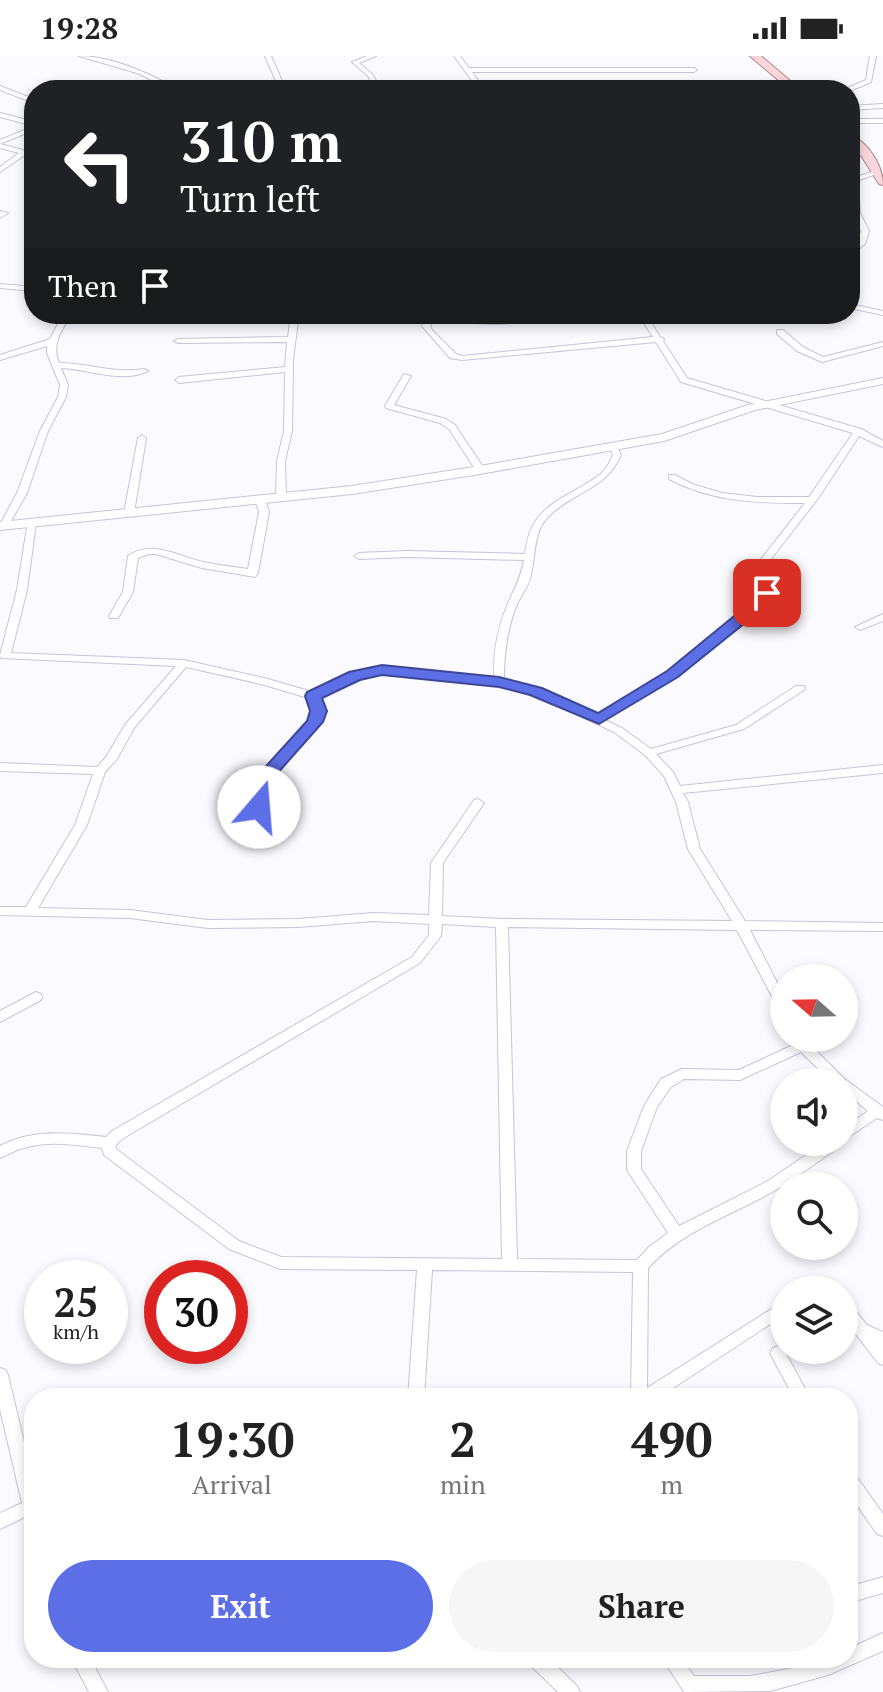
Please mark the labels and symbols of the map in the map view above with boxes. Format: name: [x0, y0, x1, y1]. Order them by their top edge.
pin: [733, 559, 801, 627]
position arrow: [217, 765, 301, 849]
north arrow: [770, 964, 858, 1052]
speed limit sign: 30: [144, 1260, 248, 1364]

